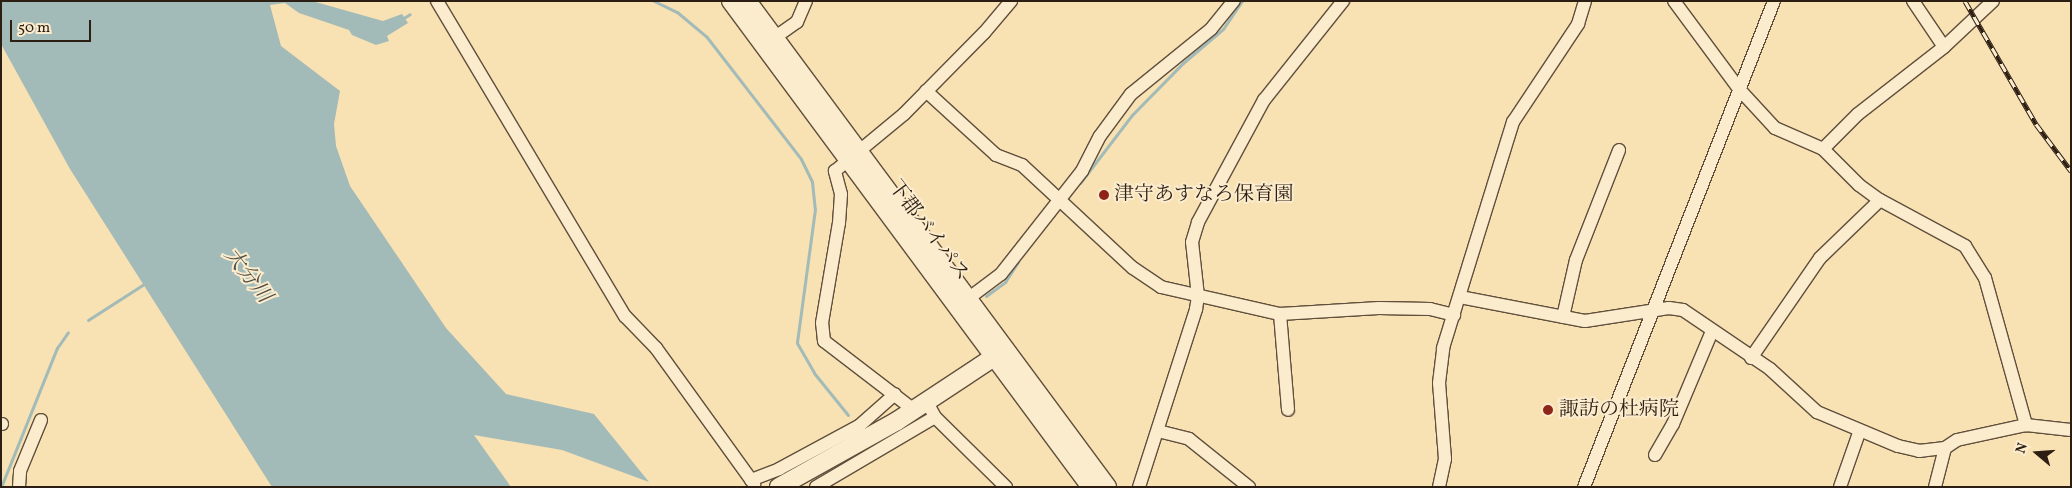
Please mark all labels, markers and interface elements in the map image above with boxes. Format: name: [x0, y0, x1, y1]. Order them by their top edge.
scale bar: [12, 10, 94, 42]
text: 50 m: [18, 18, 50, 39]
street label: 下郡バイパス: [882, 176, 974, 286]
place label: 津守あすなろ保育園: [1114, 183, 1294, 207]
marker: 津守あすなろ保育園: [1098, 189, 1110, 201]
water label: 大分川: [218, 243, 276, 309]
place label: 諏訪の杜病院: [1559, 398, 1679, 422]
marker: 諏訪の杜病院: [1541, 403, 1555, 417]
north arrow: [2012, 428, 2062, 478]
text: N: [2012, 440, 2033, 456]

